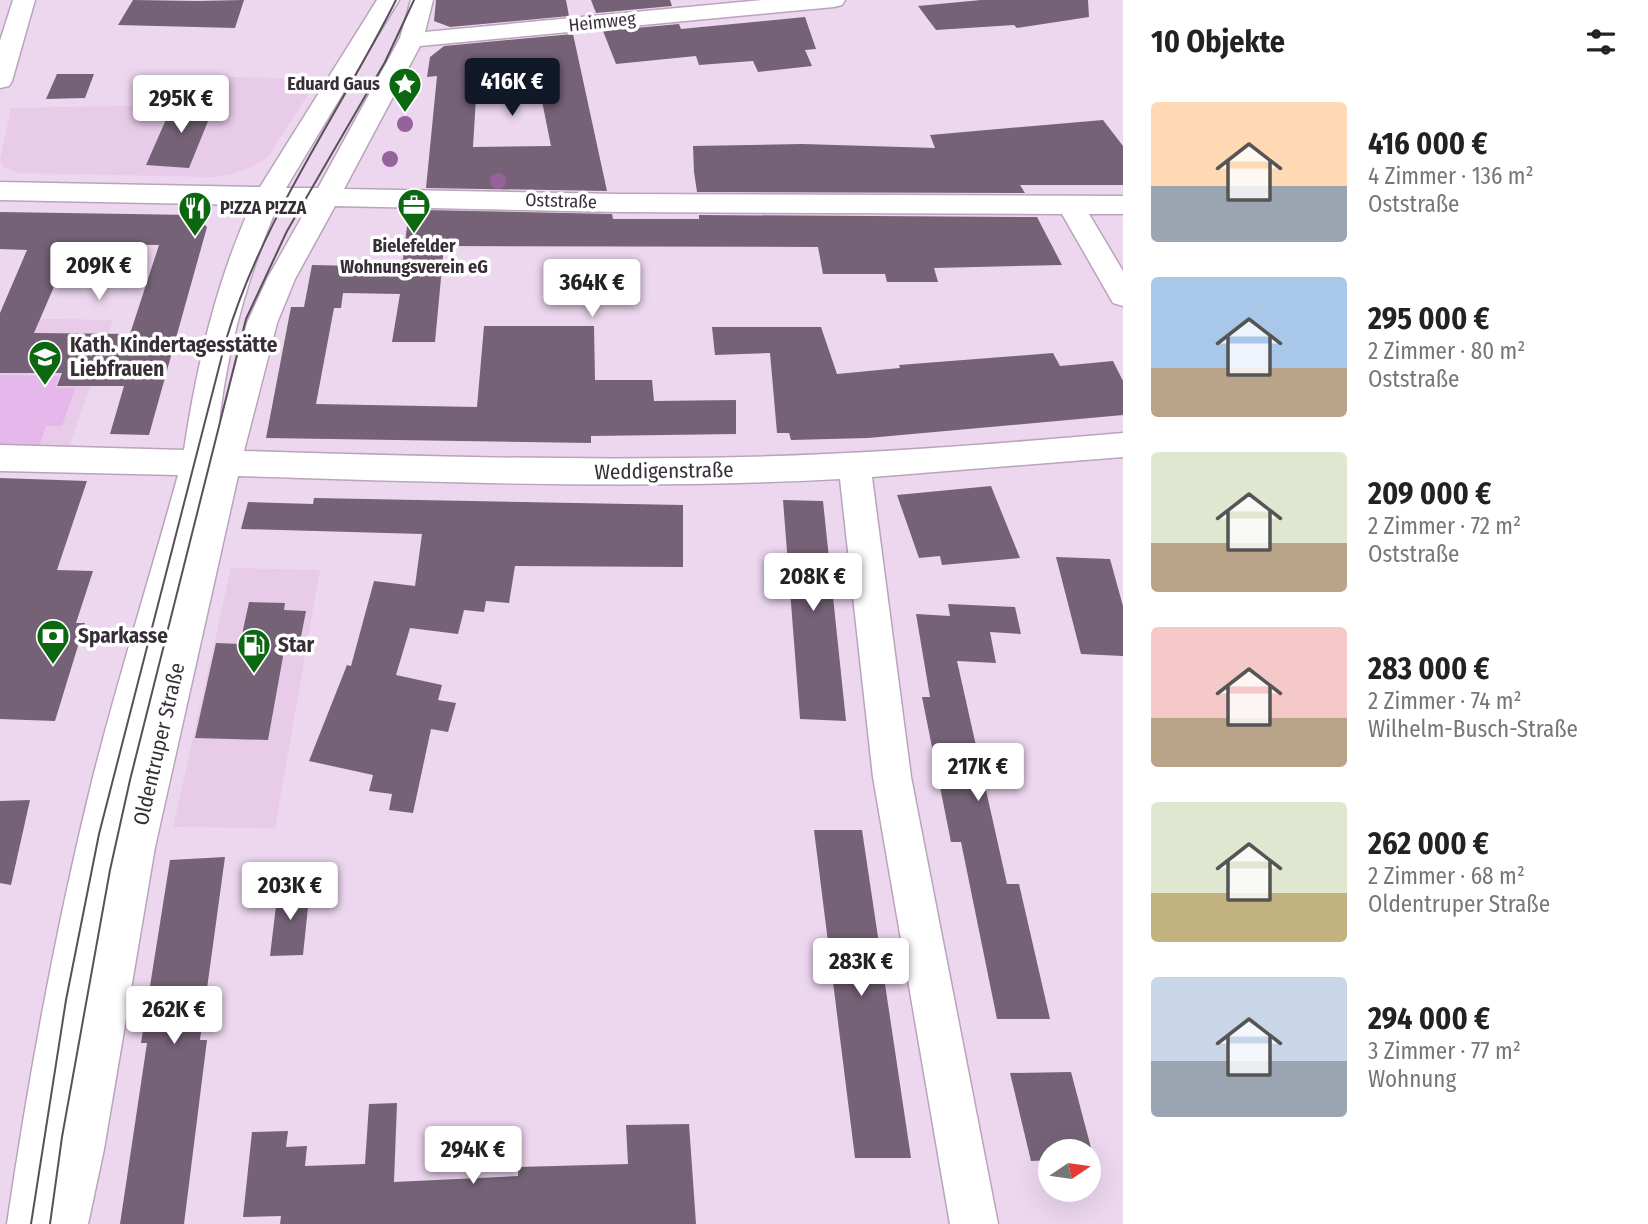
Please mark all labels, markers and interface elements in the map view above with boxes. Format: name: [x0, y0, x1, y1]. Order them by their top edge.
street label: Heimweg: [567, 7, 637, 36]
icon: filters: [1582, 23, 1620, 61]
text: 10 Objekte: [1151, 24, 1285, 60]
pin: 416K €: [455, 58, 569, 118]
place icon: Eduard Gaus: [386, 65, 424, 114]
text: 416K €: [481, 67, 543, 95]
place label: Eduard Gaus: [287, 73, 380, 95]
pin: 295K €: [124, 76, 238, 135]
text: 295K €: [149, 84, 213, 112]
text: 416 000 €: [1368, 126, 1488, 162]
icon: home: [1207, 130, 1291, 214]
text: 4 Zimmer · 136 m²: [1368, 162, 1534, 190]
office icon: Bielefelder Wohnungsverein eG: [395, 186, 433, 235]
restaurant icon: P!ZZA P!ZZA: [176, 189, 214, 238]
street label: Oststraße: [525, 189, 597, 213]
text: Oststraße: [1368, 190, 1459, 218]
place label: P!ZZA P!ZZA: [220, 197, 307, 219]
place label: Bielefelder Wohnungsverein eG: [340, 235, 488, 278]
pin: 209K €: [42, 243, 156, 302]
text: 209K €: [66, 251, 132, 279]
pin: 364K €: [535, 260, 649, 319]
text: 364K €: [559, 268, 625, 296]
text: 295 000 €: [1368, 301, 1490, 337]
icon: home: [1207, 305, 1291, 389]
place label: Kath. Kindertagesstätte Liebfrauen: [70, 332, 278, 382]
text: 2 Zimmer · 80 m²: [1368, 337, 1525, 365]
school or university icon: Kath. Kindertagesstätte Liebfrauen: [26, 338, 64, 387]
text: Oststraße: [1368, 365, 1459, 393]
street label: Weddigenstraße: [594, 457, 734, 485]
text: 209 000 €: [1368, 476, 1491, 512]
icon: home: [1207, 480, 1291, 564]
text: 2 Zimmer · 72 m²: [1368, 512, 1521, 540]
text: Oststraße: [1368, 540, 1459, 568]
pin: 208K €: [756, 554, 870, 613]
text: 208K €: [780, 562, 846, 590]
bank icon: Sparkasse: [34, 617, 72, 666]
place label: Sparkasse: [78, 623, 168, 649]
fuel station icon: Star: [235, 626, 273, 675]
place label: Star: [278, 632, 315, 658]
text: 283 000 €: [1368, 651, 1490, 687]
icon: home: [1207, 655, 1291, 739]
street label: Oldentruper Straße: [128, 660, 190, 828]
text: 2 Zimmer · 74 m²: [1368, 687, 1522, 715]
text: Wilhelm-Busch-Straße: [1368, 715, 1578, 743]
pin: 217K €: [921, 744, 1035, 803]
text: 217K €: [948, 752, 1008, 780]
text: 262 000 €: [1368, 826, 1489, 862]
icon: home: [1207, 830, 1291, 914]
pin: 203K €: [233, 862, 347, 922]
text: 2 Zimmer · 68 m²: [1368, 862, 1525, 890]
text: 203K €: [258, 871, 322, 899]
text: Oldentruper Straße: [1368, 890, 1550, 918]
pin: 283K €: [804, 939, 918, 998]
text: 283K €: [829, 947, 893, 975]
pin: 262K €: [117, 986, 231, 1046]
text: 262K €: [142, 995, 206, 1023]
text: 294 000 €: [1368, 1001, 1490, 1037]
icon: home: [1207, 1005, 1291, 1089]
text: 3 Zimmer · 77 m²: [1368, 1037, 1521, 1065]
text: Wohnung: [1368, 1065, 1456, 1093]
pin: 294K €: [416, 1126, 530, 1186]
text: 294K €: [441, 1135, 505, 1163]
north arrow: [1038, 1139, 1101, 1202]
map controls: [1038, 1139, 1101, 1202]

